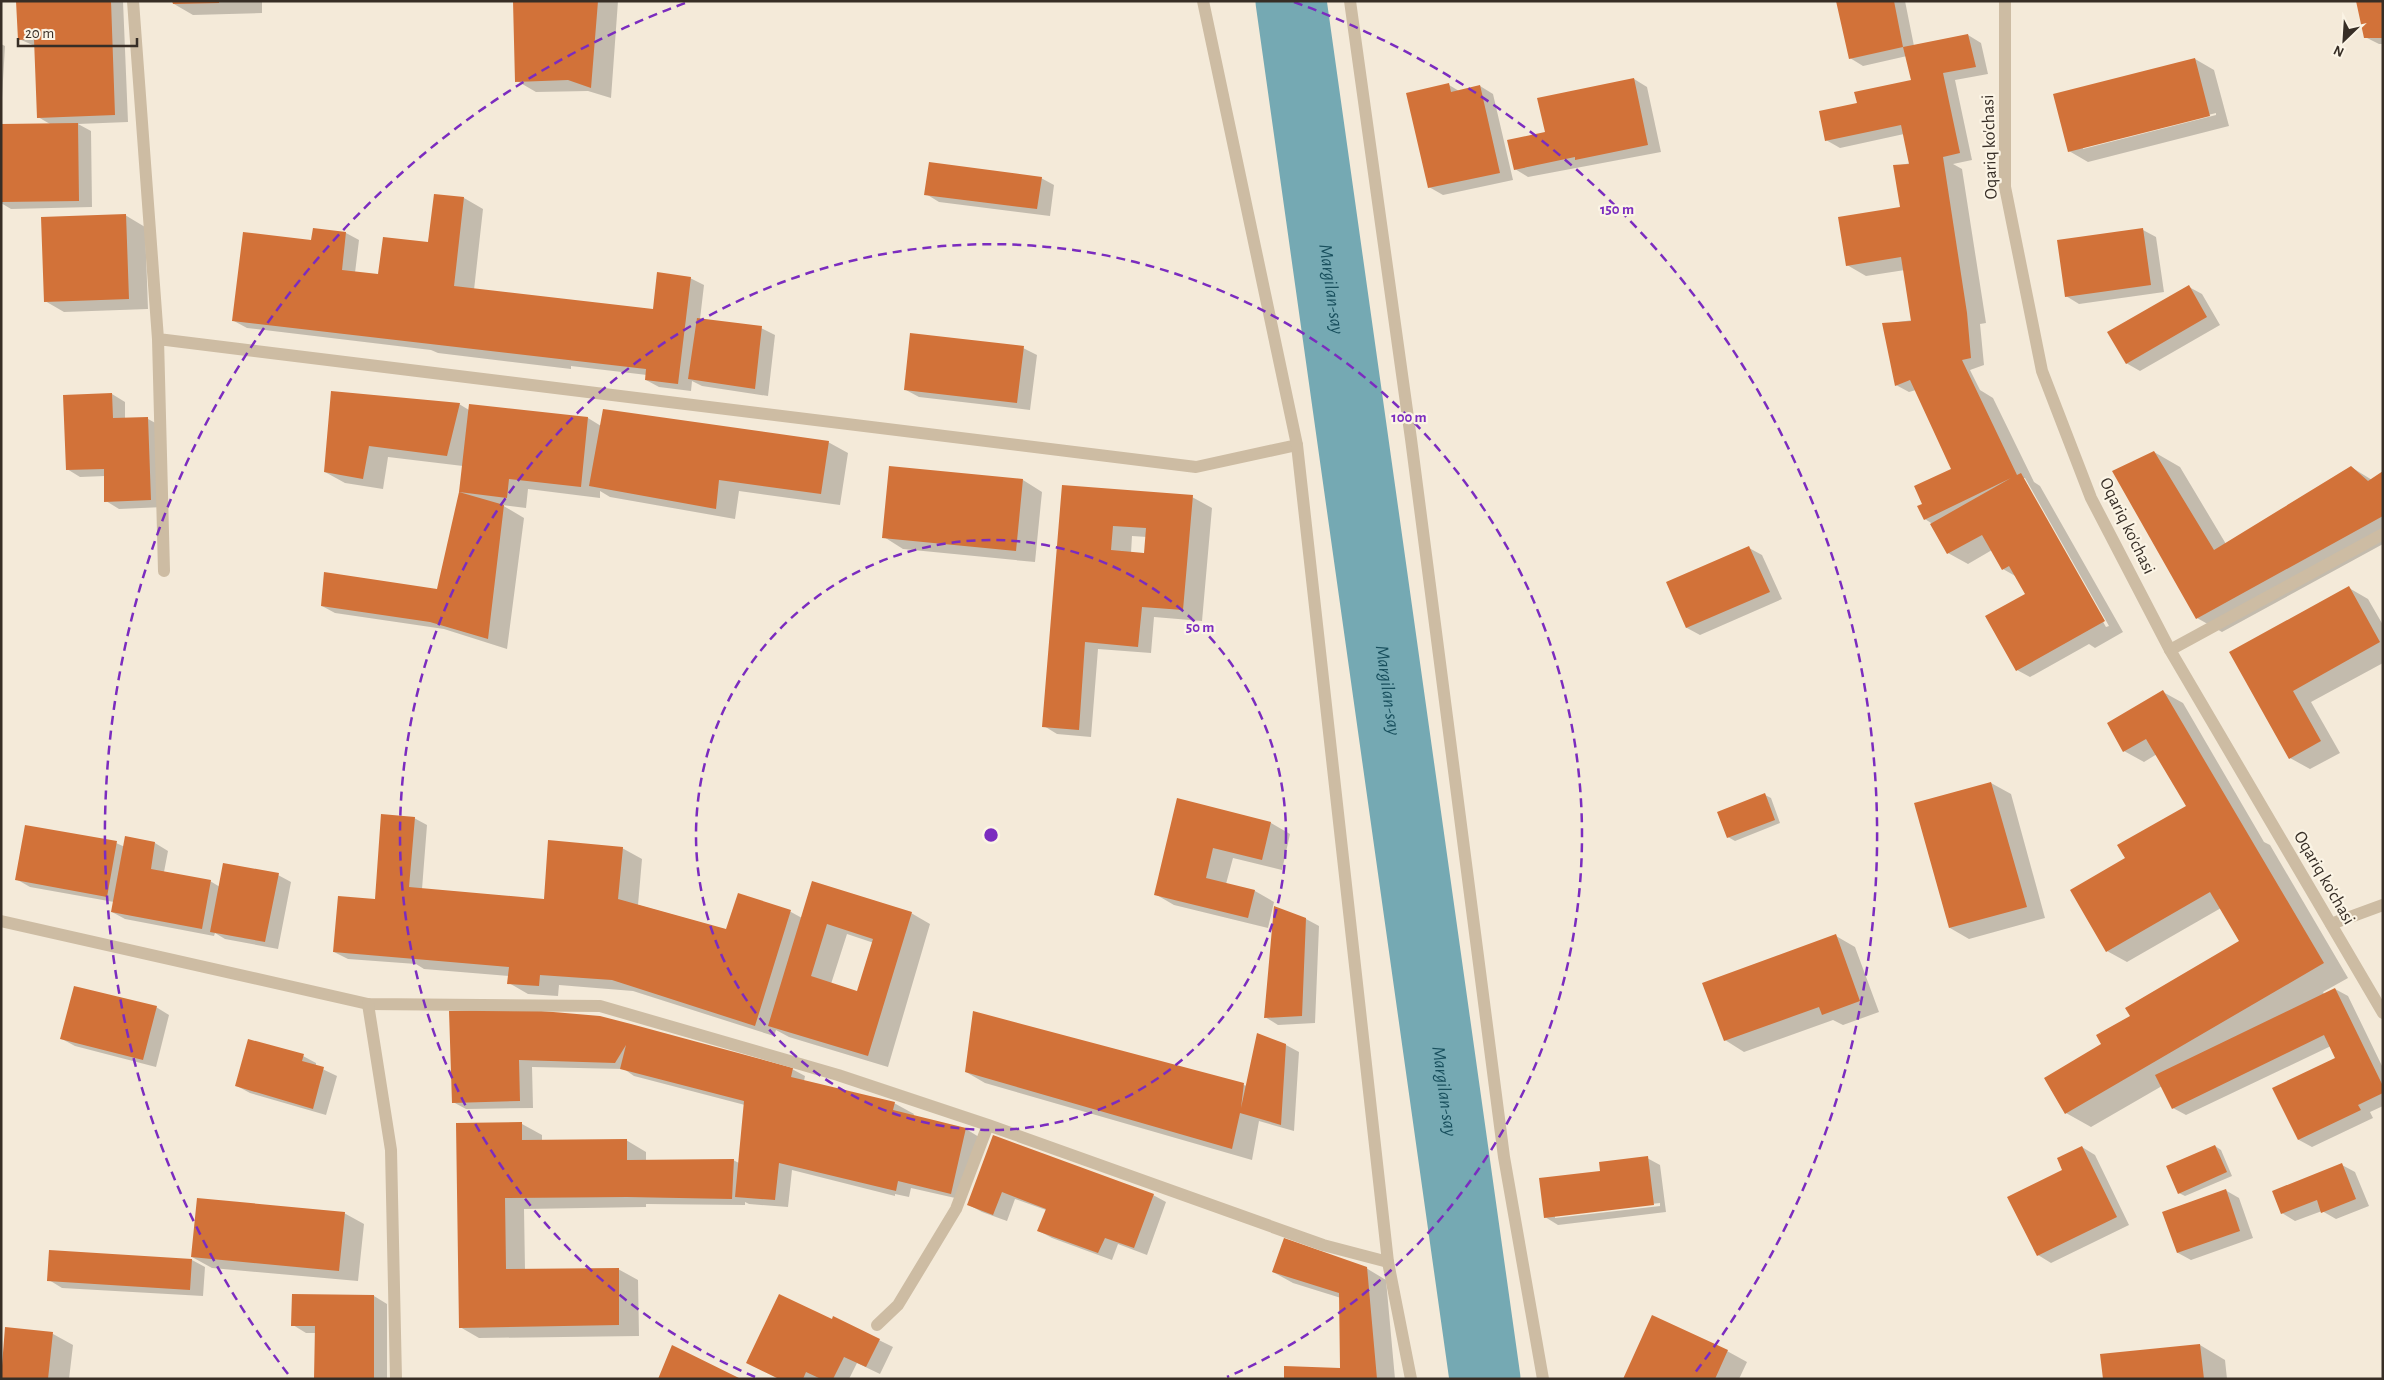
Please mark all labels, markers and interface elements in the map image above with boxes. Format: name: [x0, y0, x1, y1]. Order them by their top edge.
scale bar: [18, 15, 136, 47]
north arrow: [2319, 15, 2369, 65]
text: 20 m: [25, 26, 54, 41]
text: N: [2332, 42, 2346, 59]
street label: Oqariq ko'chasi: [1979, 94, 2001, 200]
text: 150 m: [1600, 202, 1634, 217]
water label: Margilan-say: [1316, 243, 1347, 336]
text: 100 m: [1391, 410, 1427, 425]
street label: Oqariq ko'chasi: [2096, 475, 2158, 577]
text: 50 m: [1186, 620, 1214, 635]
water label: Margilan-say: [1372, 644, 1404, 737]
centre of rings: [982, 826, 1000, 844]
street label: Oqariq ko'chasi: [2290, 828, 2358, 928]
water label: Margilan-say: [1429, 1045, 1460, 1138]

